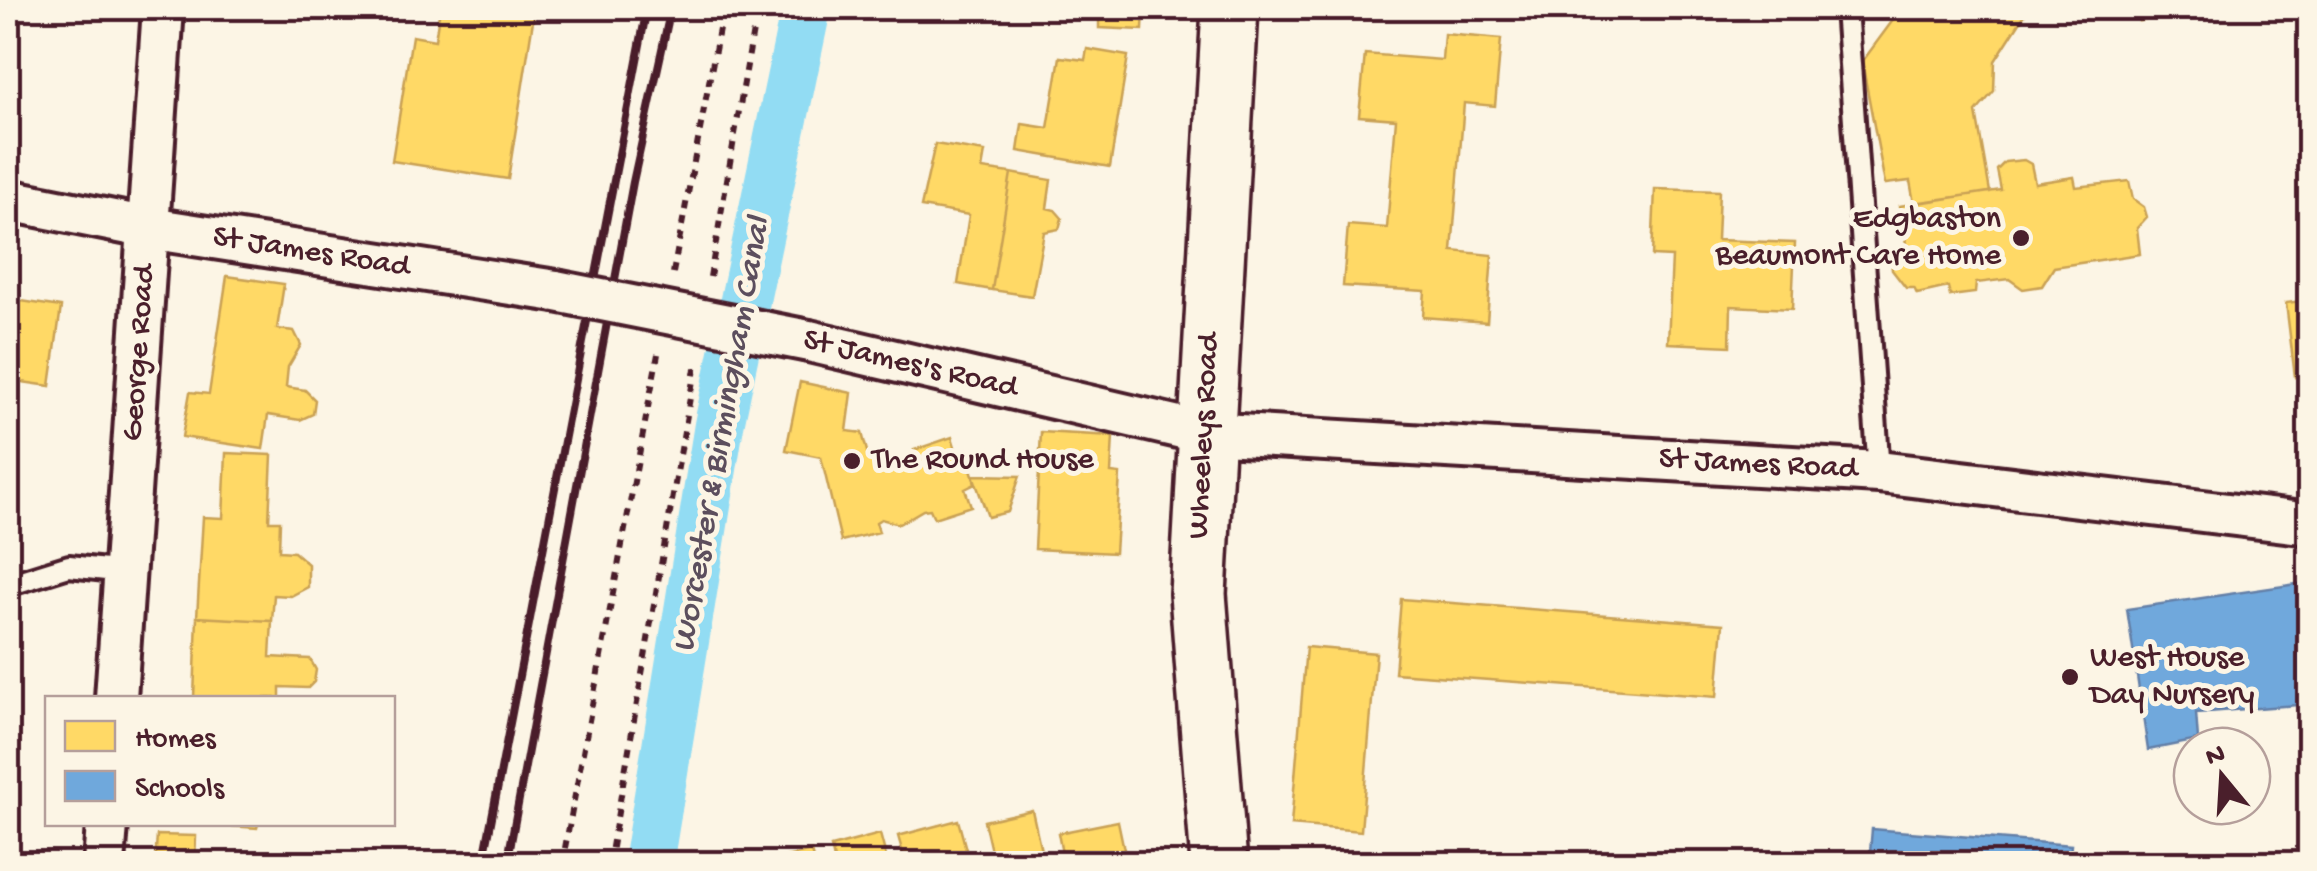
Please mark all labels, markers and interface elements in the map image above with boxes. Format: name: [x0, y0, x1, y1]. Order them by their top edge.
place label: Edgbaston Beaumont Care Home: [1715, 201, 2001, 276]
water label: Worcester & Birmingham Canal: [665, 212, 782, 656]
street label: St James Road: [210, 219, 414, 288]
marker: Edgbaston Beaumont Care Home: [2010, 227, 2032, 249]
street label: George Road: [115, 261, 165, 443]
street label: St James's Road: [799, 322, 1023, 409]
street label: Wheeleys Road: [1181, 330, 1229, 540]
street label: St James Road: [1658, 441, 1860, 489]
place label: The Round House: [870, 442, 1094, 480]
marker: The Round House: [841, 450, 863, 472]
place label: West House Day Nursery: [2088, 640, 2255, 715]
marker: West House Day Nursery: [2059, 666, 2081, 688]
legend: [45, 696, 395, 826]
text: Homes: [135, 723, 216, 758]
north arrow: [2172, 726, 2272, 826]
text: N: [2202, 738, 2229, 775]
text: Schools: [135, 773, 225, 808]

